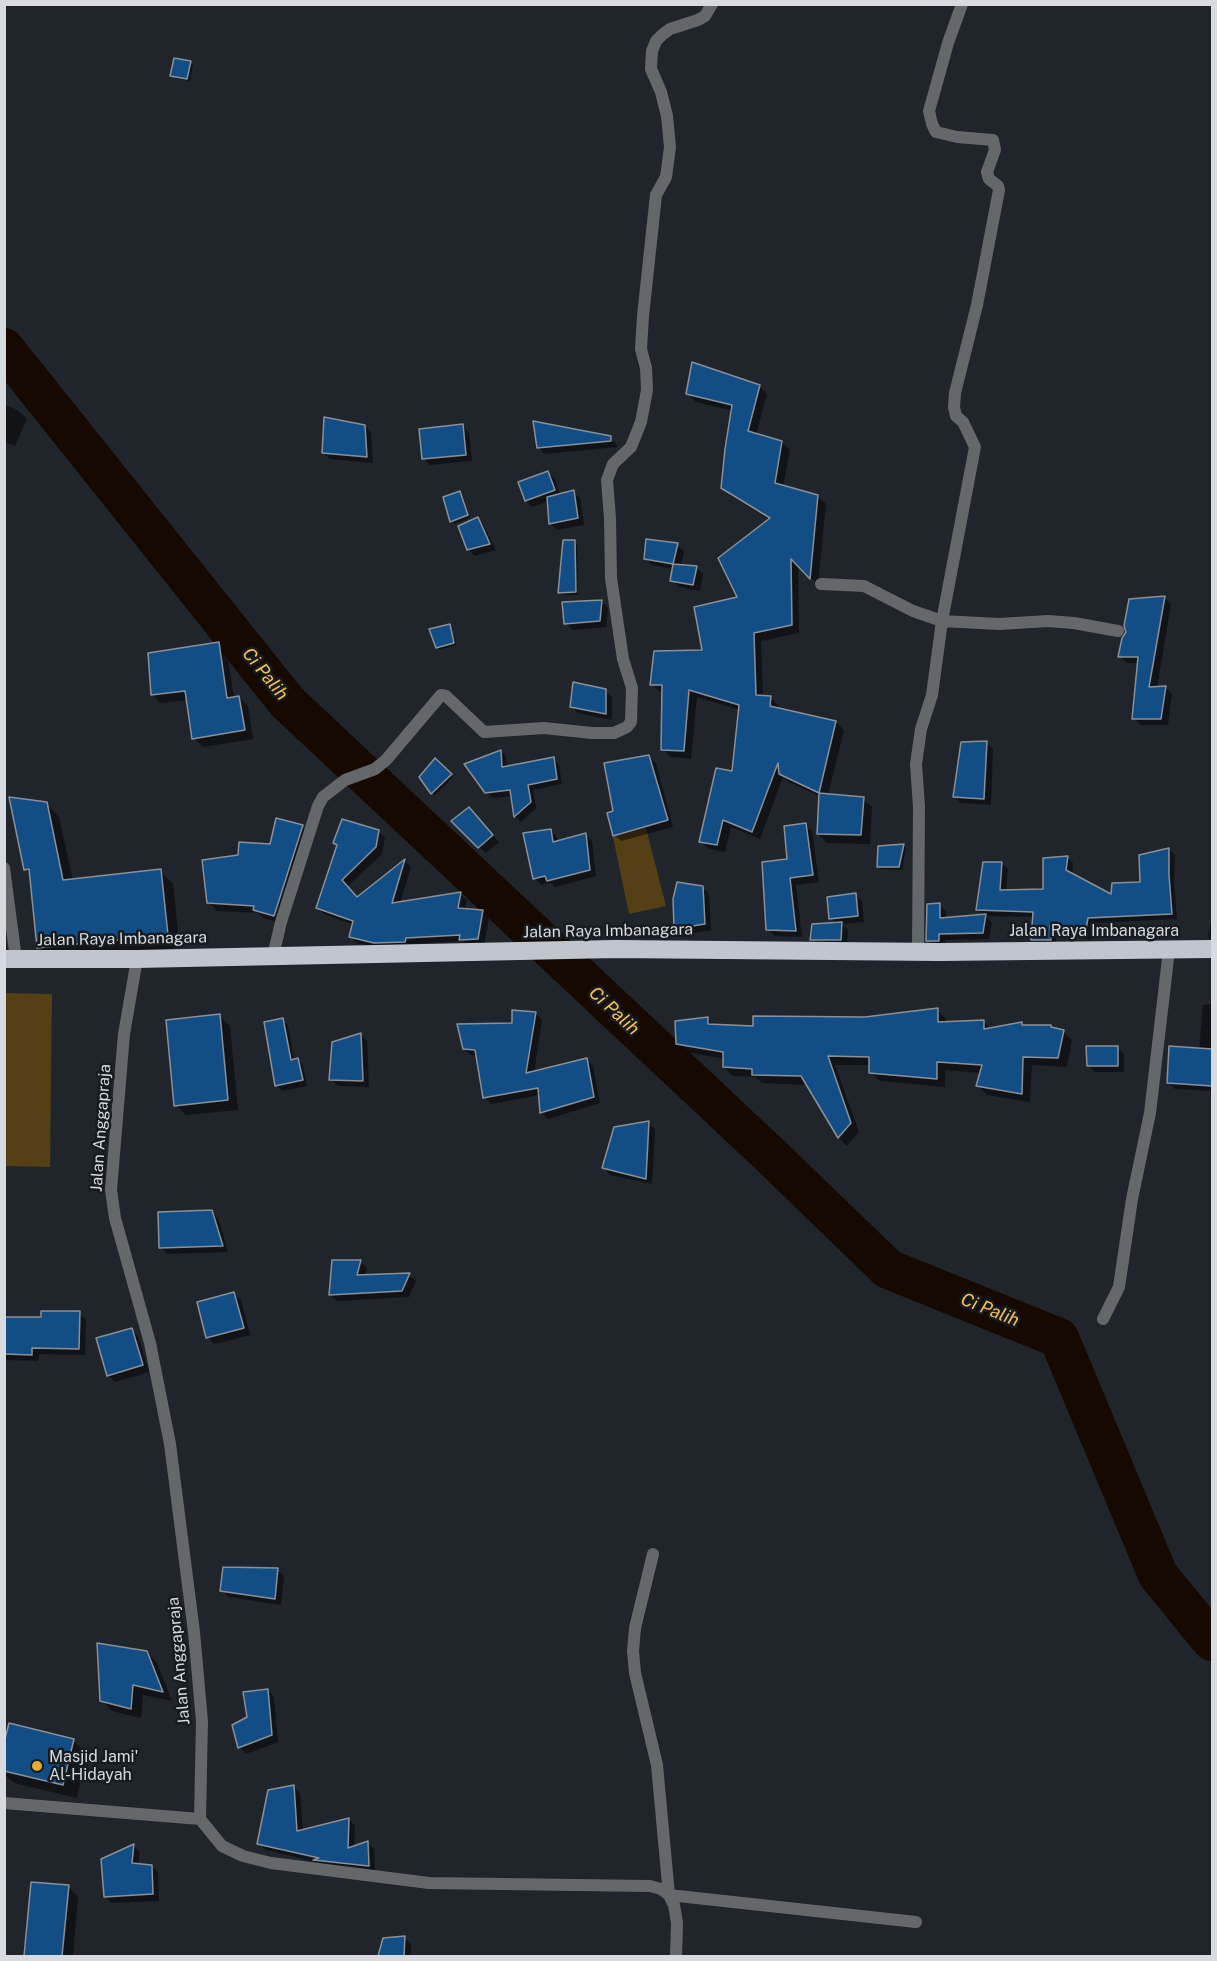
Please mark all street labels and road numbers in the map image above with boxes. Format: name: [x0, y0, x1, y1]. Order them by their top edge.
street label: Jalan Raya Imbanagara: [523, 920, 693, 942]
street label: Jalan Raya Imbanagara: [1009, 921, 1179, 941]
street label: Jalan Raya Imbanagara: [37, 928, 207, 950]
street label: Jalan Anggapraja: [87, 1063, 115, 1193]
street label: Jalan Anggapraja: [164, 1596, 194, 1726]

